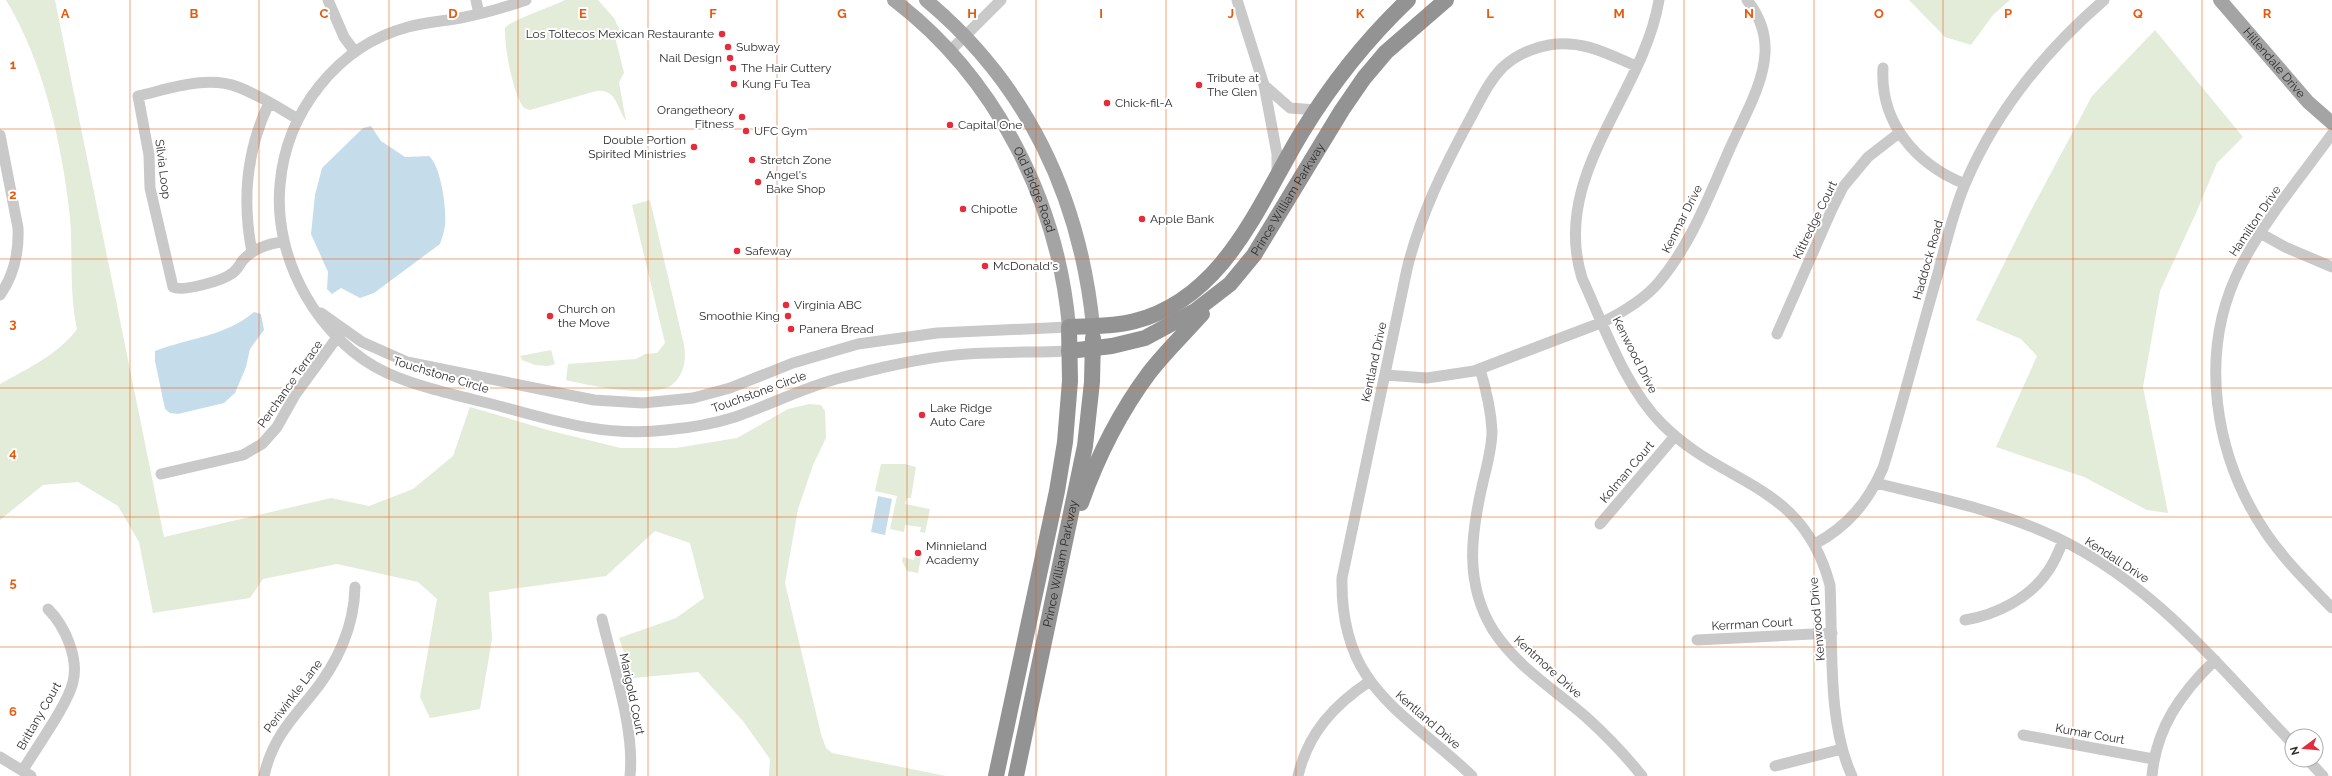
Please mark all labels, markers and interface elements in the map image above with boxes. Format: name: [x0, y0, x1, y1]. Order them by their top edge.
text: A: [61, 6, 70, 21]
text: B: [190, 6, 199, 21]
text: C: [320, 6, 329, 21]
text: D: [448, 6, 458, 21]
text: E: [579, 6, 587, 21]
text: F: [709, 6, 717, 21]
text: G: [837, 6, 847, 21]
text: H: [967, 6, 977, 21]
text: I: [1099, 6, 1103, 21]
text: J: [1228, 6, 1234, 21]
text: K: [1356, 6, 1365, 21]
text: L: [1486, 6, 1494, 21]
text: M: [1613, 6, 1625, 21]
text: N: [1744, 6, 1754, 21]
text: O: [1874, 6, 1884, 21]
text: P: [2004, 6, 2012, 21]
text: Q: [2133, 6, 2143, 21]
text: R: [2263, 6, 2272, 21]
street label: Hillendale Drive: [2240, 25, 2308, 101]
place label: Los Toltecos Mexican Restaurante: [526, 27, 714, 41]
marker: Los Toltecos Mexican Restaurante: [717, 29, 727, 39]
place label: Subway: [736, 40, 781, 54]
marker: Subway: [723, 42, 733, 52]
place label: Nail Design: [659, 51, 722, 65]
marker: Nail Design: [725, 53, 735, 63]
text: 1: [10, 57, 17, 72]
place label: The Hair Cuttery: [741, 61, 832, 75]
marker: The Hair Cuttery: [728, 63, 738, 73]
place label: Tribute at The Glen: [1207, 71, 1259, 99]
place label: Kung Fu Tea: [742, 77, 810, 91]
marker: Kung Fu Tea: [729, 79, 739, 89]
marker: Tribute at The Glen: [1194, 80, 1204, 90]
place label: Chick-fil-A: [1115, 96, 1173, 110]
marker: Chick-fil-A: [1102, 98, 1112, 108]
place label: Orangetheory Fitness: [657, 103, 734, 131]
marker: Orangetheory Fitness: [737, 112, 747, 122]
place label: Capital One: [958, 118, 1022, 132]
marker: Capital One: [945, 120, 955, 130]
place label: UFC Gym: [754, 124, 807, 138]
marker: UFC Gym: [741, 126, 751, 136]
place label: Double Portion Spirited Ministries: [588, 133, 686, 161]
street label: Silvia Loop: [152, 138, 174, 200]
street label: Prince William Parkway: [1248, 140, 1328, 258]
marker: Double Portion Spirited Ministries: [689, 142, 699, 152]
street label: Old Bridge Road: [1010, 144, 1058, 234]
place label: Stretch Zone: [760, 153, 831, 167]
marker: Stretch Zone: [747, 155, 757, 165]
place label: Angel's Bake Shop: [766, 168, 826, 196]
marker: Angel's Bake Shop: [753, 177, 763, 187]
street label: Kittredge Court: [1790, 179, 1840, 261]
street label: Kenmar Drive: [1659, 183, 1705, 255]
street label: Hamilton Drive: [2226, 183, 2284, 259]
text: 2: [9, 187, 17, 202]
place label: Chipotle: [971, 202, 1018, 216]
marker: Chipotle: [958, 204, 968, 214]
place label: Apple Bank: [1150, 212, 1215, 226]
marker: Apple Bank: [1137, 214, 1147, 224]
street label: Haddock Road: [1910, 219, 1946, 301]
place label: Safeway: [745, 244, 792, 258]
marker: Safeway: [732, 246, 742, 256]
place label: McDonald's: [993, 259, 1058, 273]
marker: McDonald's: [980, 261, 990, 271]
place label: Virginia ABC: [794, 298, 862, 312]
marker: Virginia ABC: [781, 300, 791, 310]
place label: Church on the Move: [558, 302, 615, 330]
place label: Smoothie King: [699, 309, 780, 323]
marker: Church on the Move: [545, 311, 555, 321]
marker: Smoothie King: [783, 311, 793, 321]
street label: Kenwood Drive: [1610, 314, 1660, 396]
text: 3: [9, 316, 17, 331]
street label: Kentland Drive: [1359, 321, 1389, 403]
place label: Panera Bread: [799, 322, 874, 336]
marker: Panera Bread: [786, 324, 796, 334]
street label: Perchance Terrace: [255, 338, 325, 430]
street label: Touchstone Circle: [391, 354, 491, 396]
street label: Touchstone Circle: [710, 368, 808, 416]
place label: Lake Ridge Auto Care: [930, 401, 992, 429]
marker: Lake Ridge Auto Care: [917, 410, 927, 420]
street label: Kolman Court: [1597, 438, 1657, 506]
text: 4: [9, 445, 17, 460]
street label: Prince William Parkway: [1040, 498, 1081, 628]
street label: Kendall Drive: [2082, 534, 2152, 586]
place label: Minnieland Academy: [926, 539, 987, 567]
marker: Minnieland Academy: [913, 548, 923, 558]
text: 5: [9, 575, 17, 590]
street label: Kenwood Drive: [1806, 576, 1828, 662]
street label: Kerrman Court: [1711, 615, 1793, 633]
street label: Kentmore Drive: [1511, 633, 1585, 701]
street label: Marigold Court: [617, 652, 647, 736]
street label: Periwinkle Lane: [261, 657, 325, 735]
street label: Brittany Court: [14, 679, 64, 753]
street label: Kentland Drive: [1393, 688, 1463, 752]
text: 6: [9, 704, 17, 719]
street label: Kumar Court: [2054, 721, 2126, 747]
north arrow: [2284, 728, 2324, 768]
text: N: [2287, 745, 2302, 756]

